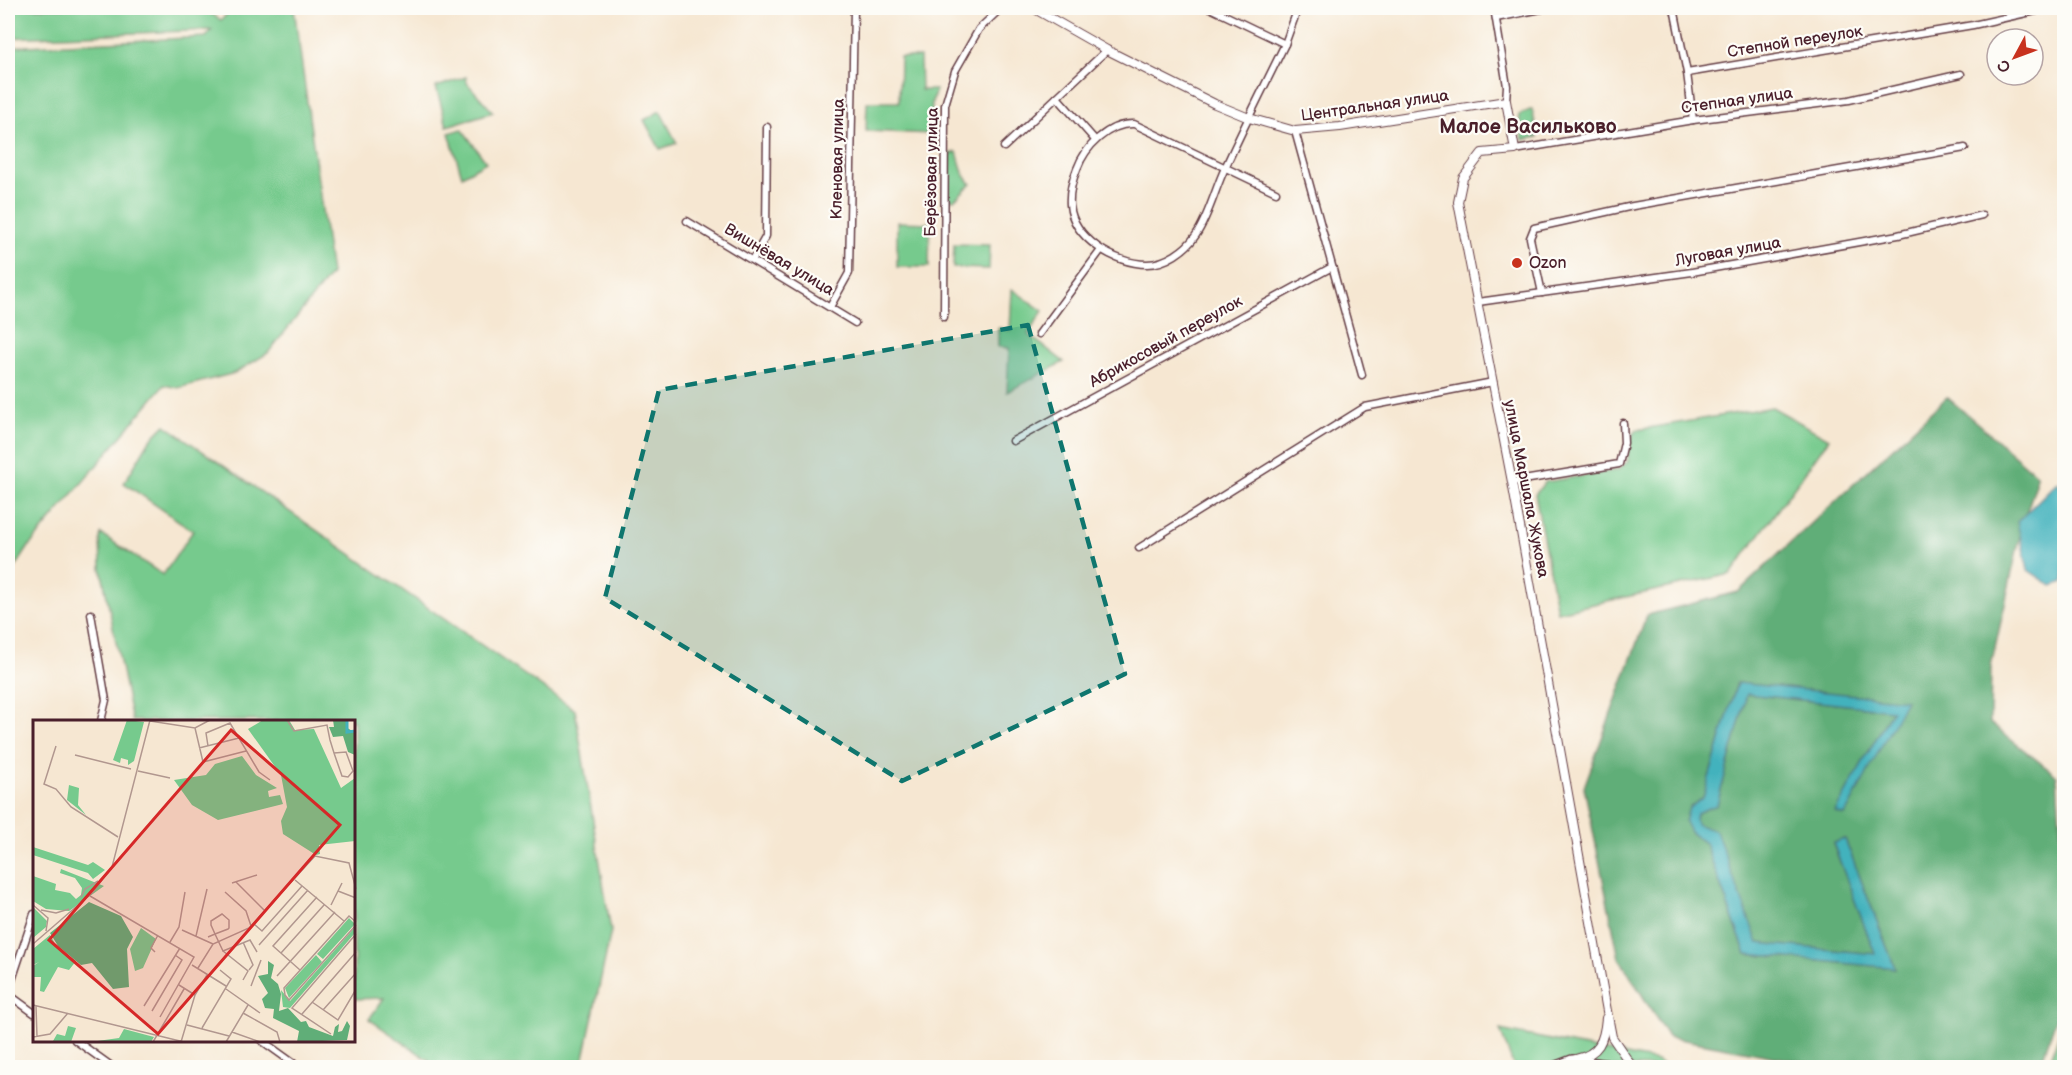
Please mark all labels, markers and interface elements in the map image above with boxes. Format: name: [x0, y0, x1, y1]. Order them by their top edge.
street label: Степной переулок: [1726, 22, 1864, 62]
north arrow: [1985, 27, 2045, 87]
text: С: [1994, 55, 2016, 76]
street label: Степная улица: [1680, 84, 1795, 118]
street label: Центральная улица: [1300, 86, 1451, 126]
street label: Кленовая улица: [827, 98, 849, 220]
street label: Берёзовая улица: [921, 107, 943, 237]
district label: Малое Васильково: [1439, 115, 1617, 139]
street label: Вишнёвая улица: [721, 220, 838, 301]
street label: Луговая улица: [1673, 233, 1783, 271]
place label: Ozon: [1529, 254, 1567, 273]
marker: Ozon: [1510, 256, 1524, 270]
street label: Абрикосовый переулок: [1085, 292, 1246, 392]
street label: улица Маршала Жукова: [1499, 398, 1553, 580]
inset map: [33, 720, 356, 1042]

